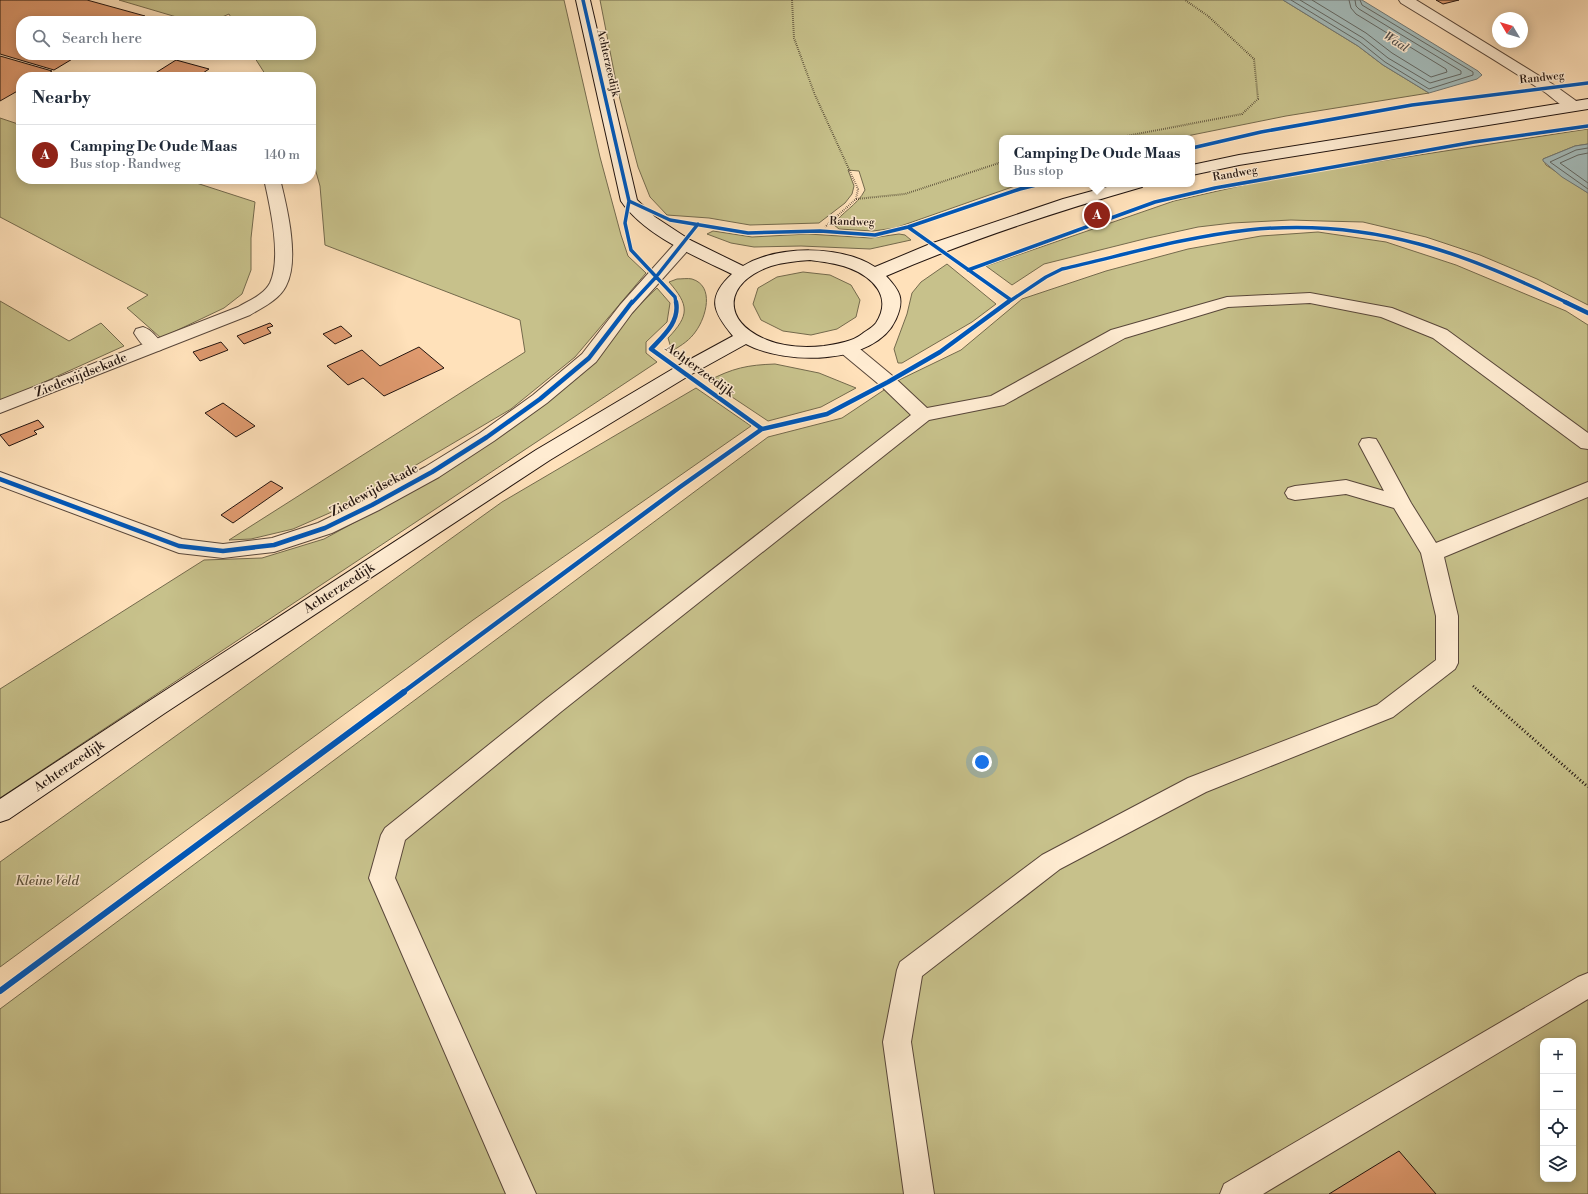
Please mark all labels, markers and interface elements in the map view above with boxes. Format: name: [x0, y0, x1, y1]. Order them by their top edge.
north arrow: [1492, 12, 1528, 48]
search box: [16, 16, 316, 60]
icon: search: [30, 27, 52, 49]
street label: Achterzeedijk: [593, 27, 623, 99]
text: Search here: [62, 29, 142, 48]
water label: Waal: [1381, 29, 1411, 55]
street label: Randweg: [1519, 69, 1565, 87]
text: Nearby: [32, 87, 91, 109]
popup: [999, 135, 1195, 187]
text: Camping De Oude Maas: [70, 137, 237, 156]
text: Camping De Oude Maas: [1013, 144, 1181, 163]
text: A: [40, 147, 50, 163]
text: 140 m: [264, 147, 300, 163]
text: Bus stop · Randweg: [70, 156, 181, 172]
text: Bus stop: [1013, 163, 1063, 179]
street label: Randweg: [1212, 163, 1259, 185]
pin: A: [1084, 200, 1110, 230]
street label: Randweg: [829, 214, 875, 230]
street label: Achterzeedijk: [662, 339, 739, 401]
street label: Ziedewijdsekade: [33, 349, 130, 401]
street label: Ziedewijdsekade: [327, 460, 421, 520]
street label: Achterzeedijk: [300, 558, 378, 617]
street label: Achterzeedijk: [30, 736, 108, 796]
your location: [972, 752, 992, 772]
park label: Kleine Veld: [15, 873, 80, 889]
map controls: [1540, 1038, 1576, 1182]
button: +: [1540, 1038, 1576, 1074]
button: −: [1540, 1074, 1576, 1110]
button: locate: [1540, 1110, 1576, 1146]
button: layers: [1540, 1146, 1576, 1182]

